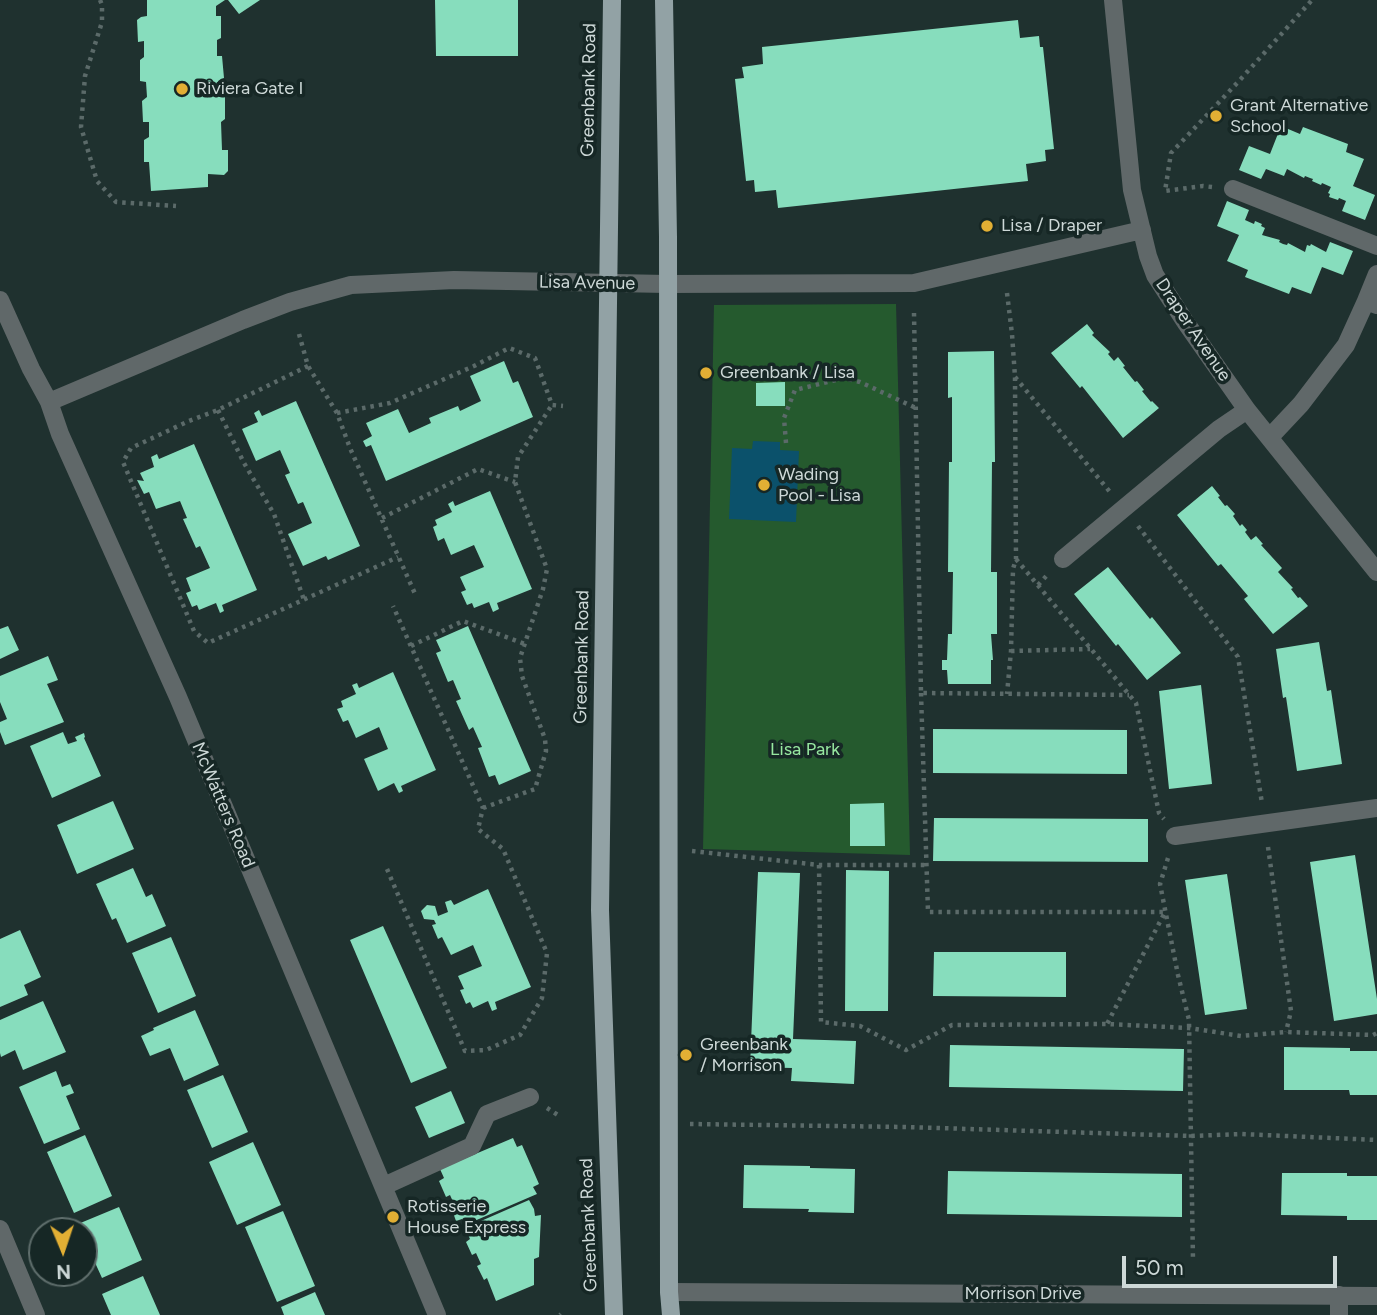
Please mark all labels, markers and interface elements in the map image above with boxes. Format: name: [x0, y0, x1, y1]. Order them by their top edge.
street label: Greenbank Road: [577, 23, 601, 157]
place label: Riviera Gate I: [196, 78, 303, 100]
marker: Riviera Gate I: [174, 81, 190, 97]
place label: Grant Alternative School: [1230, 95, 1368, 138]
marker: Grant Alternative School: [1208, 108, 1224, 124]
place label: Lisa / Draper: [1001, 215, 1102, 237]
marker: Lisa / Draper: [979, 218, 995, 234]
street label: Lisa Avenue: [539, 271, 635, 295]
street label: Draper Avenue: [1151, 274, 1235, 386]
place label: Greenbank / Lisa: [720, 362, 855, 384]
marker: Greenbank / Lisa: [698, 365, 714, 381]
place label: Wading Pool - Lisa: [778, 464, 861, 506]
marker: Wading Pool - Lisa: [756, 477, 772, 493]
street label: Greenbank Road: [570, 590, 594, 724]
street label: McWatters Road: [187, 739, 259, 871]
park label: Lisa Park: [770, 739, 840, 761]
place label: Greenbank / Morrison: [700, 1034, 788, 1076]
marker: Greenbank / Morrison: [678, 1047, 694, 1063]
street label: Greenbank Road: [576, 1158, 602, 1292]
place label: Rotisserie House Express: [407, 1196, 526, 1238]
marker: Rotisserie House Express: [385, 1209, 401, 1225]
north arrow: [28, 1217, 98, 1287]
scale bar: [1125, 1242, 1340, 1286]
text: 50 m: [1135, 1255, 1184, 1280]
text: N: [56, 1260, 71, 1283]
street label: Morrison Drive: [965, 1283, 1081, 1305]

